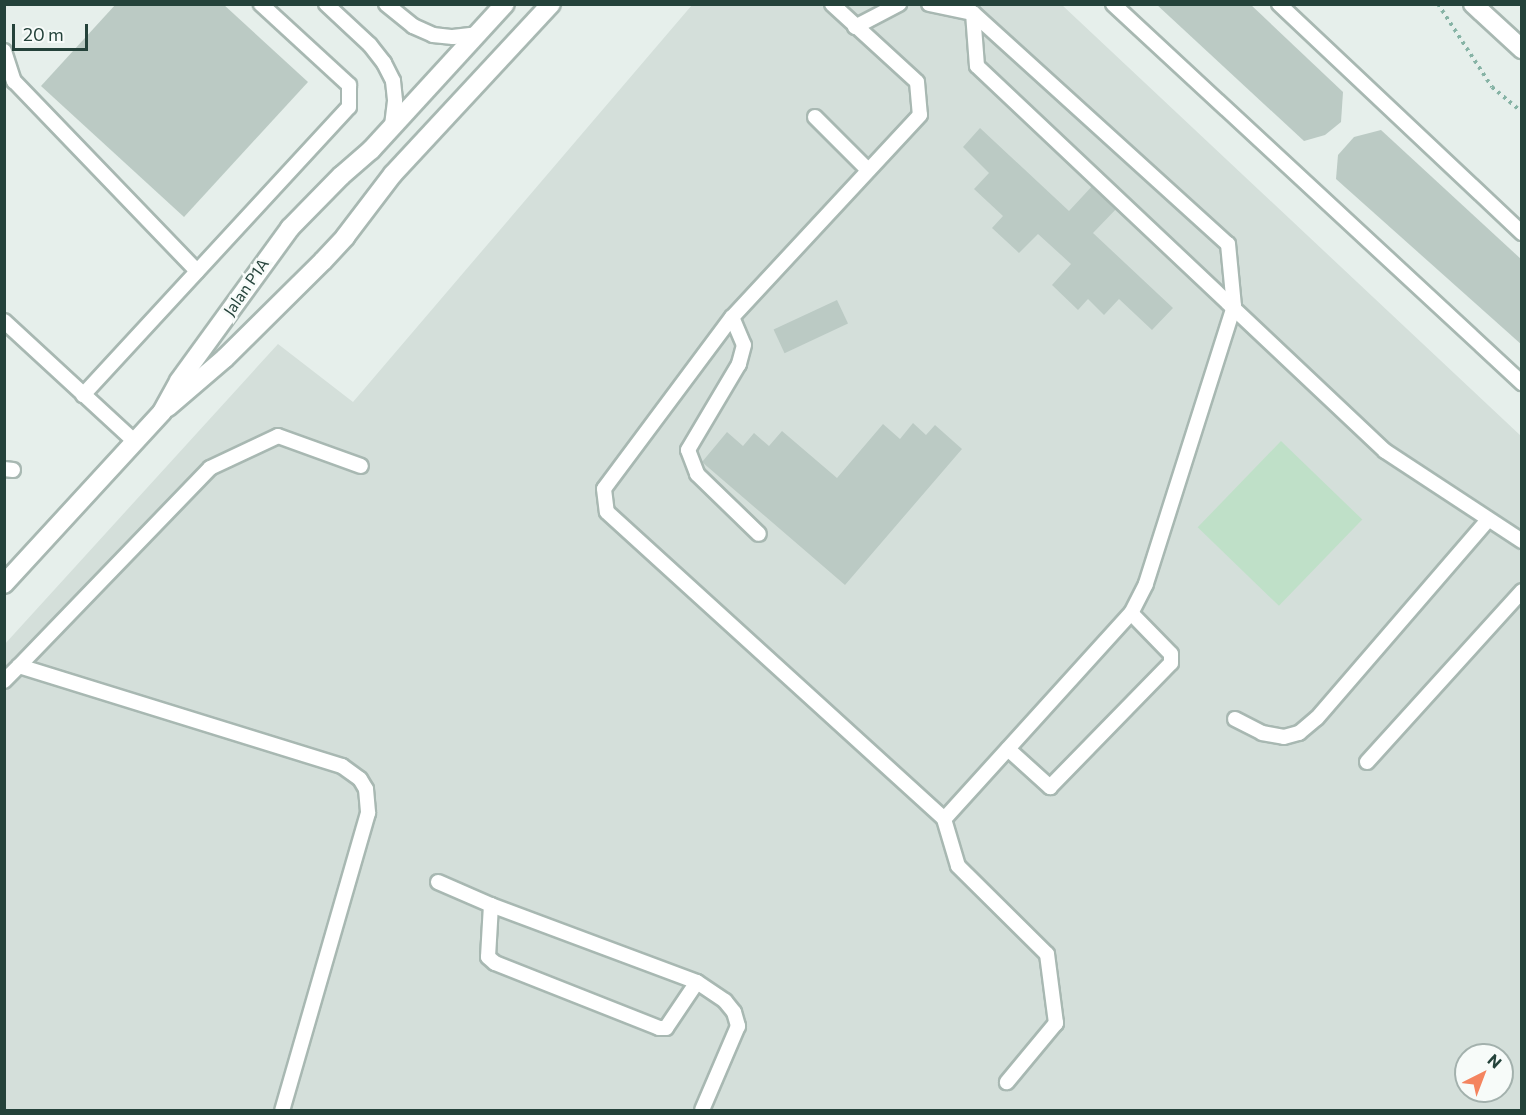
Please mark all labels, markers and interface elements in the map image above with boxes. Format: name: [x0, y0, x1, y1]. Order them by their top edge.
scale bar: [15, 12, 92, 50]
text: 20 m: [23, 23, 64, 45]
street label: Jalan P1A: [219, 255, 273, 319]
north arrow: [1454, 1043, 1514, 1103]
text: N: [1484, 1050, 1506, 1072]

